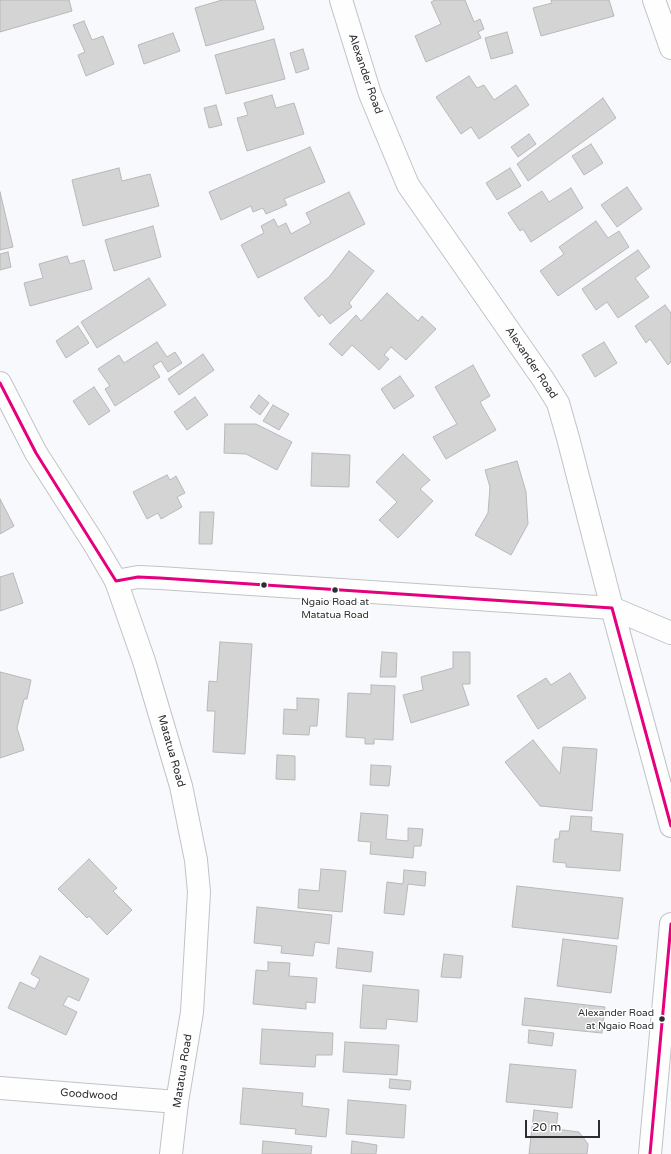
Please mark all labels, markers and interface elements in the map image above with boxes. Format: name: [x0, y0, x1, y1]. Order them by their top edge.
street label: Alexander Road: [345, 32, 385, 116]
street label: Alexander Road: [502, 325, 560, 401]
unlabelled marker: [259, 580, 269, 590]
marker: Ngaio Road at Matatua Road: [330, 585, 340, 595]
place label: Ngaio Road at Matatua Road: [301, 596, 369, 620]
street label: Matatua Road: [154, 713, 188, 789]
place label: Alexander Road at Ngaio Road: [578, 1007, 654, 1030]
marker: Alexander Road at Ngaio Road: [657, 1014, 667, 1024]
street label: Matatua Road: [171, 1033, 195, 1109]
street label: Goodwood: [60, 1086, 118, 1104]
scale bar: [527, 1112, 602, 1138]
text: 20 m: [532, 1120, 561, 1134]

